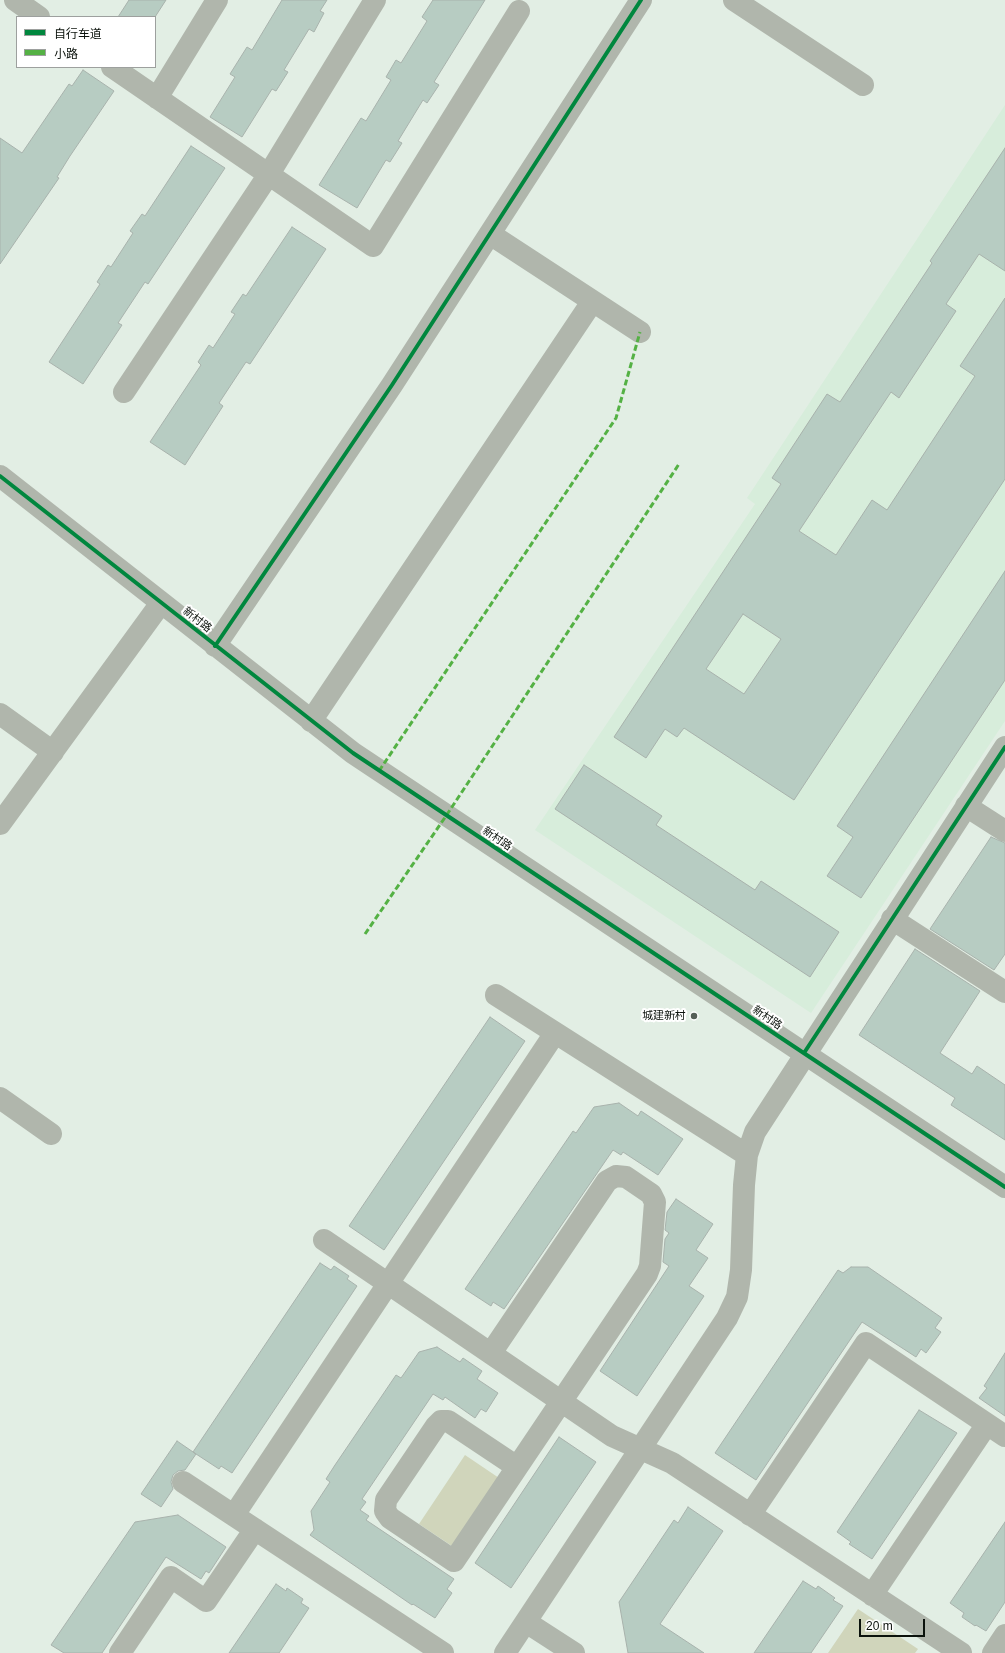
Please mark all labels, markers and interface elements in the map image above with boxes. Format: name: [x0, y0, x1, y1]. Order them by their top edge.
legend: [16, 16, 156, 68]
text: 自行车道: [54, 27, 102, 41]
text: 小路: [54, 47, 78, 61]
street label: 新村路: [180, 605, 214, 635]
street label: 新村路: [480, 824, 514, 854]
street label: 新村路: [750, 1003, 784, 1033]
place label: 城建新村: [642, 1009, 686, 1023]
marker: 城建新村: [689, 1011, 699, 1021]
scale bar: [861, 1611, 927, 1637]
text: 20 m: [866, 1619, 893, 1633]

